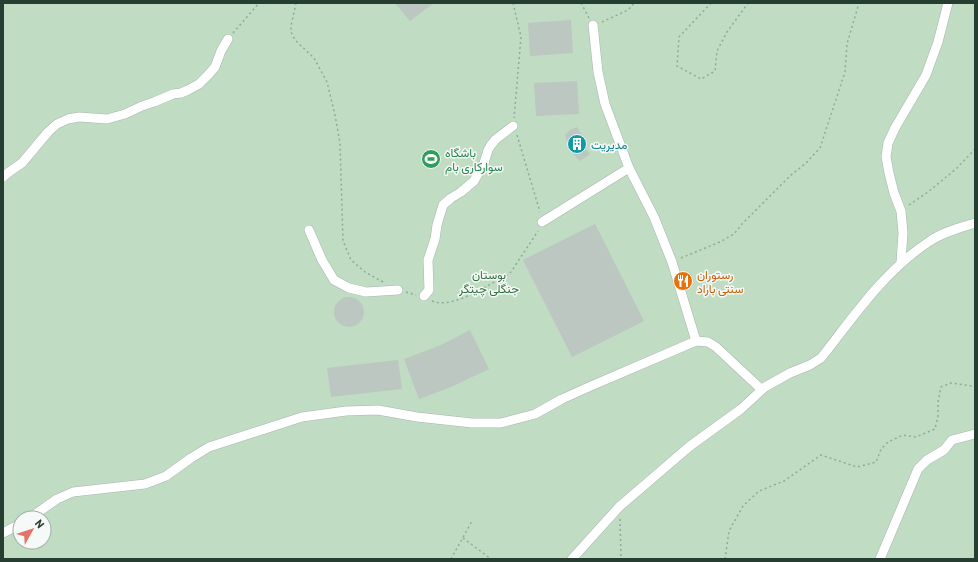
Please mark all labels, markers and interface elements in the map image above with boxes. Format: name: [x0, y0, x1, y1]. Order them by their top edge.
building icon: مدیریت: [566, 133, 588, 155]
place label: مدیریت: [591, 137, 627, 153]
place label: باشگاه سوارکاری بام: [445, 145, 503, 175]
sports icon: باشگاه سوارکاری بام: [420, 148, 442, 170]
park label: بوستان جنگلی چیتگر: [458, 267, 519, 297]
place label: رستوران سنتی باراد: [697, 267, 744, 297]
restaurant icon: رستوران سنتی باراد: [672, 270, 694, 292]
north arrow: [12, 510, 52, 550]
text: N: [33, 516, 48, 530]

